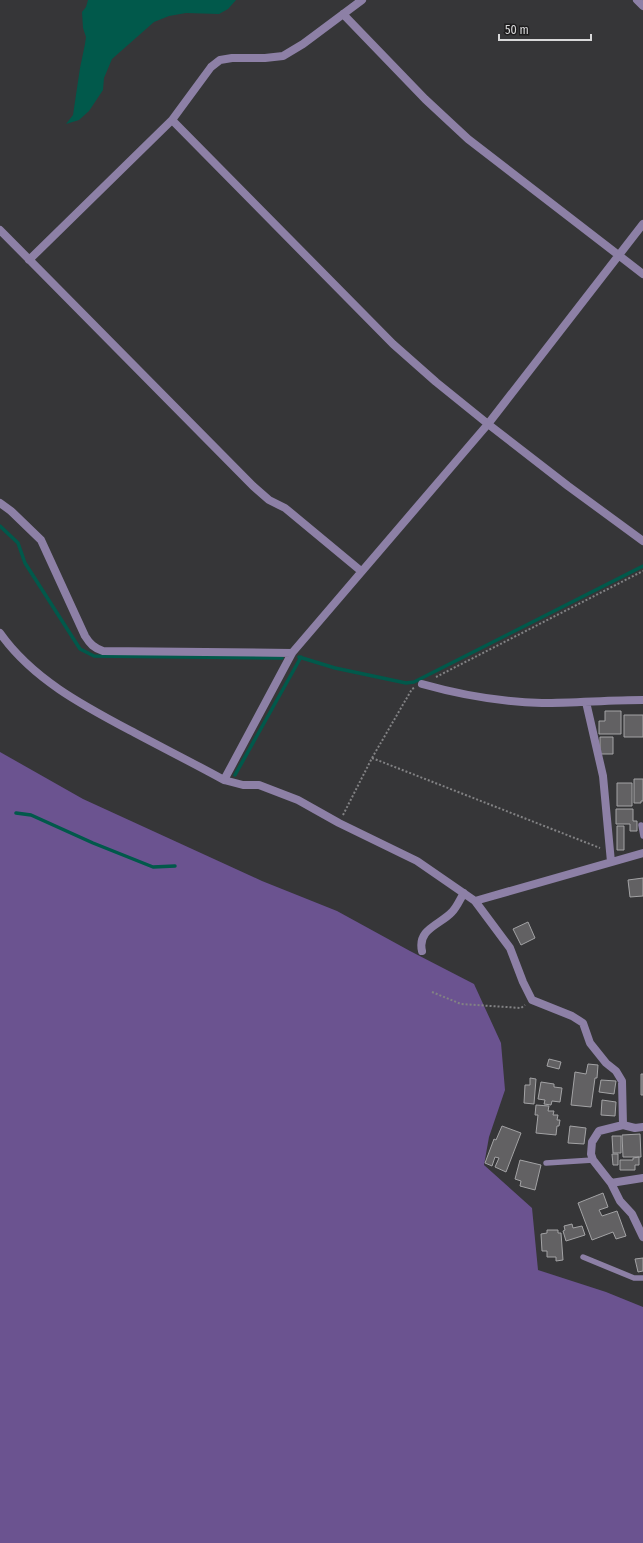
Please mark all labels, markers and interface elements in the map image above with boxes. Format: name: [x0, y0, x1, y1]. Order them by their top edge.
scale bar: [499, 16, 591, 42]
text: 50 m: [505, 23, 529, 37]

